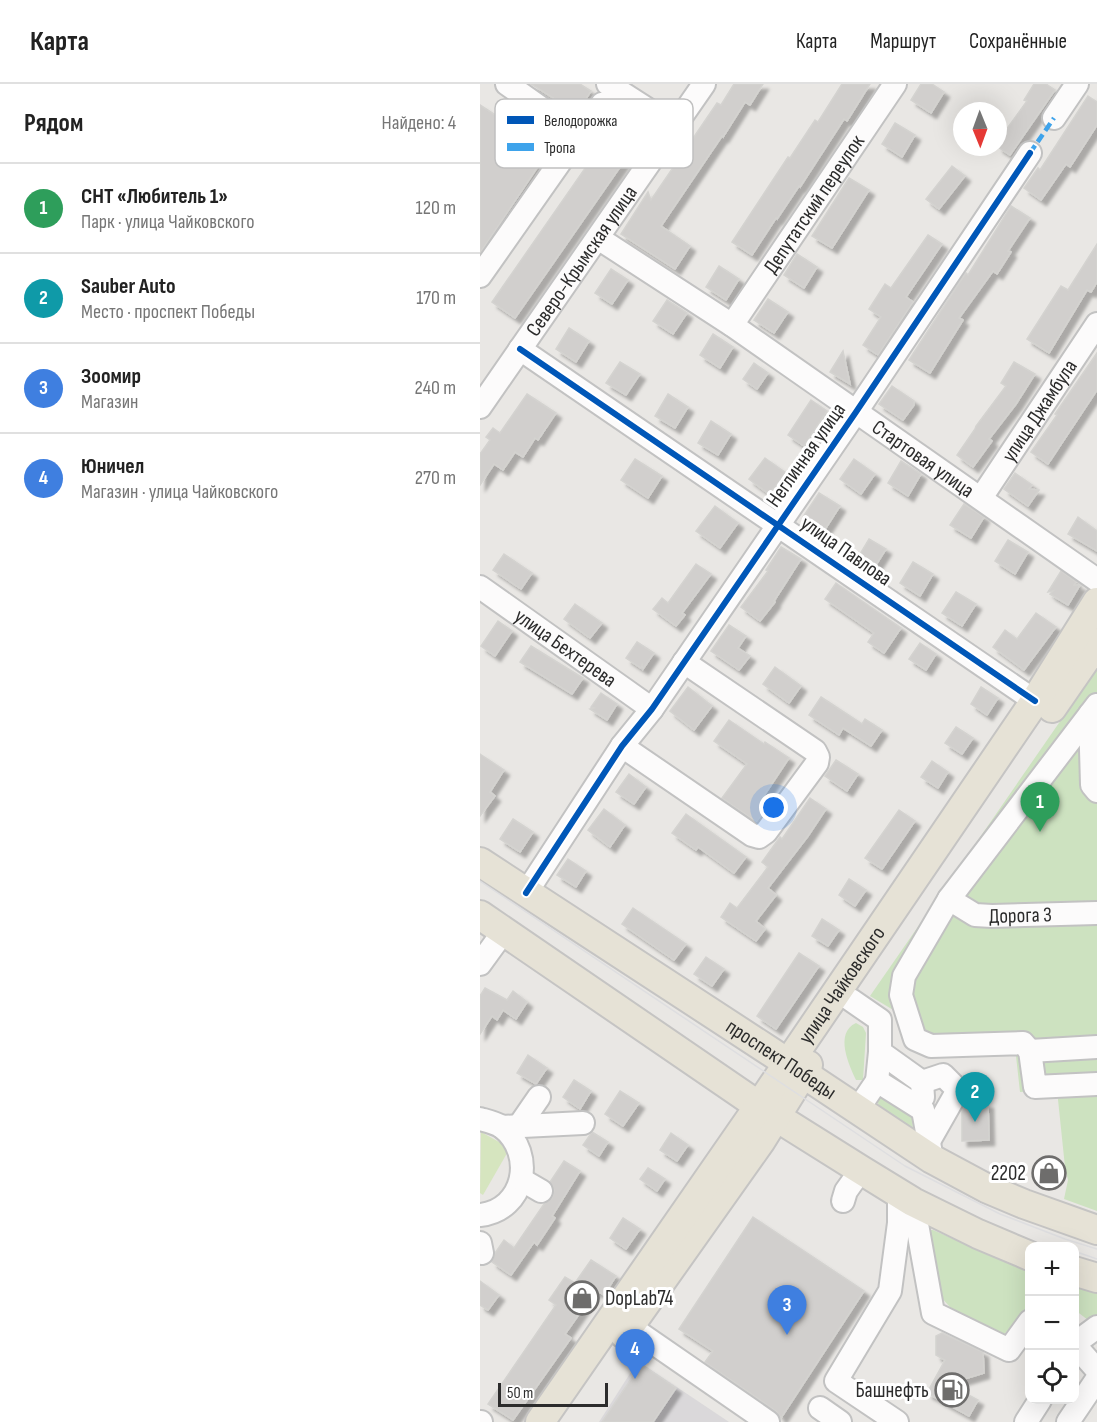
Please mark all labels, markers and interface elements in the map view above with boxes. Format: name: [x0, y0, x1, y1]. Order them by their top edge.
text: Карта: [30, 25, 89, 58]
text: Карта: [796, 29, 837, 54]
text: Маршрут: [870, 29, 936, 54]
text: Сохранённые: [969, 29, 1067, 54]
legend: [495, 99, 693, 168]
north arrow: [953, 102, 1007, 156]
text: Рядом: [24, 108, 83, 139]
text: Найдено: 4: [382, 111, 456, 135]
text: Велодорожка: [544, 112, 617, 131]
street label: Депутатский переулок: [758, 130, 870, 278]
text: Тропа: [544, 139, 575, 158]
street label: Северо-Крымская улица: [521, 181, 642, 341]
text: СНТ «Любитель 1»: [81, 183, 228, 210]
text: 1: [40, 196, 47, 220]
text: 120 m: [416, 196, 456, 220]
text: Парк · улица Чайковского: [81, 210, 255, 234]
text: Sauber Auto: [81, 273, 176, 300]
text: 2: [39, 286, 48, 310]
text: 170 m: [416, 286, 456, 310]
text: Место · проспект Победы: [81, 300, 255, 324]
street label: улица Джамбула: [996, 355, 1082, 467]
text: Зоомир: [81, 363, 141, 390]
text: 3: [39, 376, 48, 400]
text: 240 m: [415, 376, 456, 400]
text: Магазин: [81, 390, 138, 414]
street label: Неглинная улица: [761, 398, 851, 512]
street label: Стартовая улица: [867, 414, 979, 503]
text: Юничел: [81, 453, 144, 480]
text: 4: [39, 466, 48, 490]
text: 270 m: [415, 466, 456, 490]
text: Магазин · улица Чайковского: [81, 480, 278, 504]
street label: улица Павлова: [796, 511, 896, 591]
street label: улица Бехтерева: [510, 603, 621, 692]
pin: 1: [1020, 782, 1060, 832]
your location: [759, 793, 788, 822]
street label: Дорога 3: [989, 902, 1052, 929]
street label: улица Чайковского: [793, 922, 890, 1048]
street label: проспект Победы: [721, 1014, 841, 1104]
pin: 2: [956, 1072, 994, 1122]
shop icon: 2202: [1031, 1155, 1067, 1191]
place label: 2202: [991, 1161, 1026, 1186]
map controls: [1025, 1242, 1079, 1404]
button: +: [1025, 1242, 1079, 1296]
shop icon: DopLab74: [564, 1280, 600, 1316]
place label: DopLab74: [605, 1286, 673, 1311]
pin: 3: [768, 1286, 806, 1335]
button: −: [1025, 1296, 1079, 1350]
pin: 4: [616, 1330, 654, 1379]
button: locate: [1025, 1350, 1079, 1404]
fuel station icon: Башнефть: [934, 1372, 970, 1408]
place label: Башнефть: [856, 1378, 929, 1403]
scale bar: [498, 1380, 608, 1408]
text: 50 m: [507, 1384, 533, 1403]

